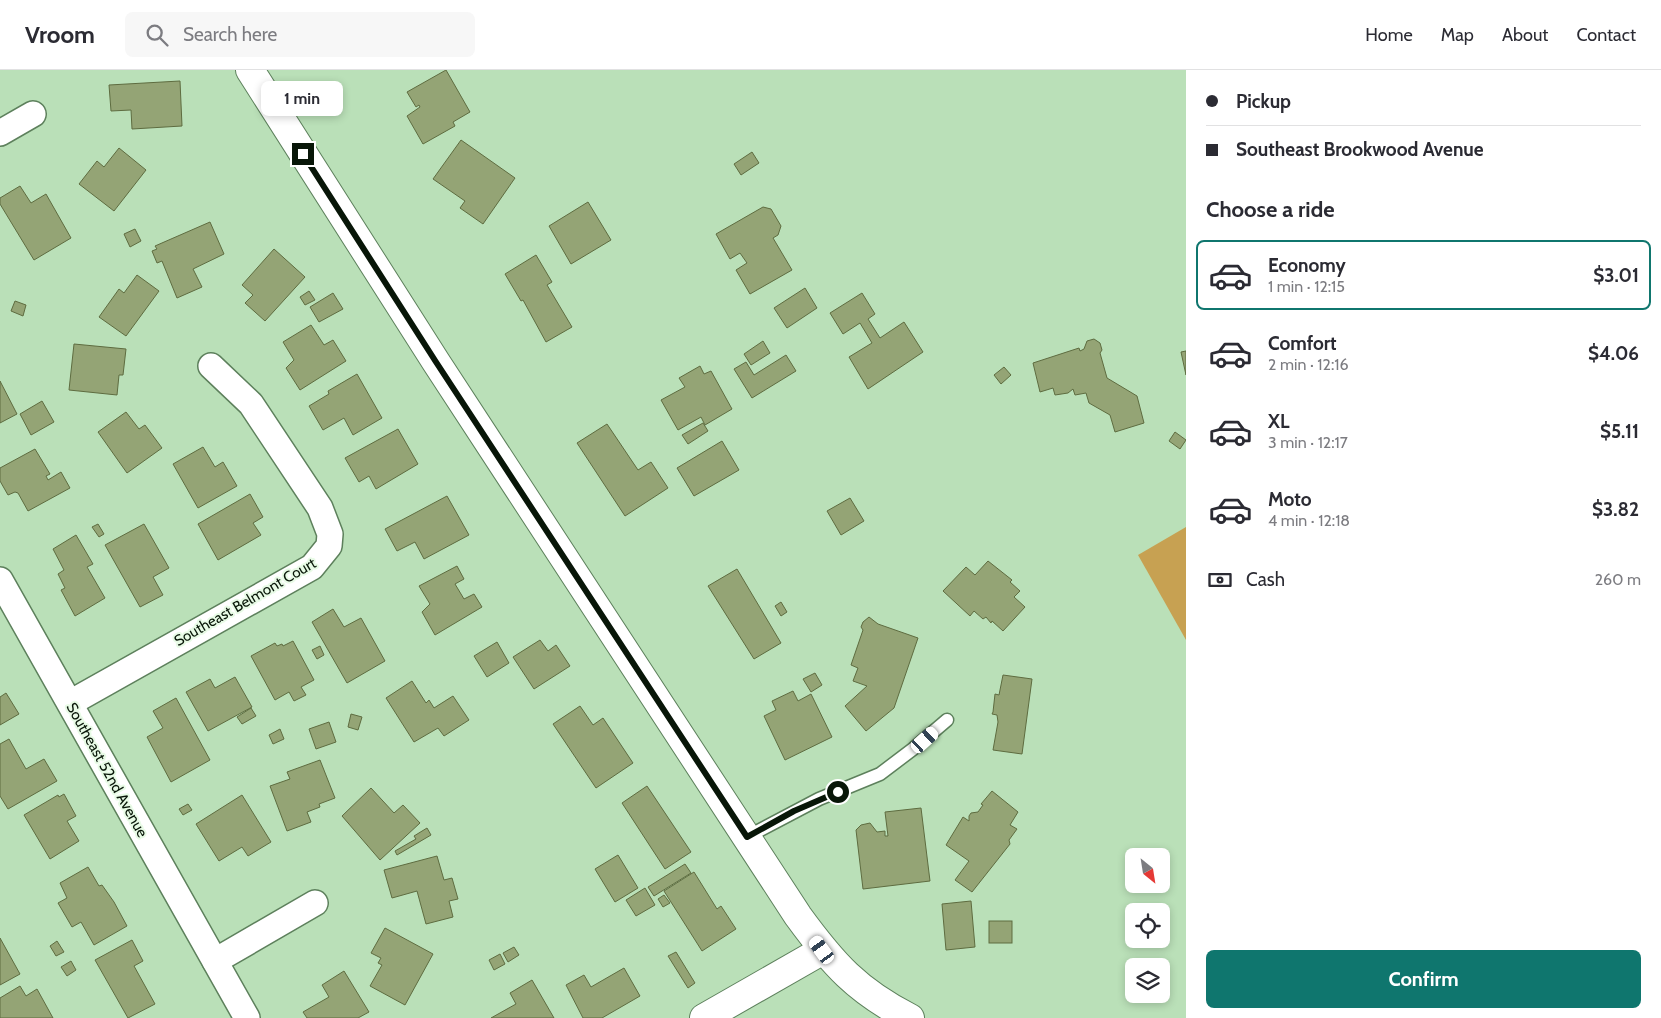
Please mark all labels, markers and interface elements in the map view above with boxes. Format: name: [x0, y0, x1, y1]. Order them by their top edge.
search box: [125, 12, 475, 57]
text: Vroom: [25, 20, 95, 49]
icon: search: [143, 21, 171, 49]
text: Search here: [183, 23, 277, 46]
text: Home: [1365, 24, 1413, 46]
text: Map: [1441, 24, 1474, 46]
text: About: [1502, 24, 1548, 46]
text: Contact: [1576, 24, 1636, 46]
callout: 1 min: [262, 82, 344, 116]
text: 1 min: [284, 89, 320, 108]
text: Pickup: [1236, 90, 1291, 113]
text: Southeast Brookwood Avenue: [1236, 138, 1484, 161]
route end: [292, 143, 314, 165]
text: Choose a ride: [1206, 196, 1335, 223]
icon: car: [1208, 253, 1253, 298]
text: Economy: [1268, 254, 1346, 277]
text: $3.01: [1593, 264, 1639, 287]
text: 1 min · 12:15: [1268, 277, 1345, 296]
icon: car: [1208, 331, 1253, 376]
text: Comfort: [1268, 332, 1337, 355]
text: $4.06: [1588, 342, 1639, 365]
text: 2 min · 12:16: [1268, 355, 1349, 374]
icon: car: [1208, 409, 1253, 454]
text: XL: [1268, 410, 1289, 433]
text: $5.11: [1600, 420, 1639, 443]
text: 3 min · 12:17: [1268, 433, 1348, 452]
icon: car: [1208, 487, 1253, 532]
text: Moto: [1268, 488, 1312, 511]
text: $3.82: [1592, 498, 1639, 521]
text: 4 min · 12:18: [1268, 511, 1350, 530]
street label: Southeast Belmont Court: [171, 554, 319, 650]
icon: cash: [1206, 566, 1234, 594]
text: Cash: [1246, 568, 1285, 591]
text: 260 m: [1595, 570, 1641, 589]
street label: Southeast 52nd Avenue: [62, 700, 152, 841]
car: [908, 724, 941, 756]
route start: [827, 781, 849, 803]
north arrow: [1125, 848, 1170, 892]
map controls: [1125, 848, 1170, 1003]
button: locate: [1125, 903, 1170, 948]
car: [807, 933, 836, 967]
button: Confirm: [1206, 950, 1641, 1008]
button: layers: [1125, 958, 1170, 1003]

